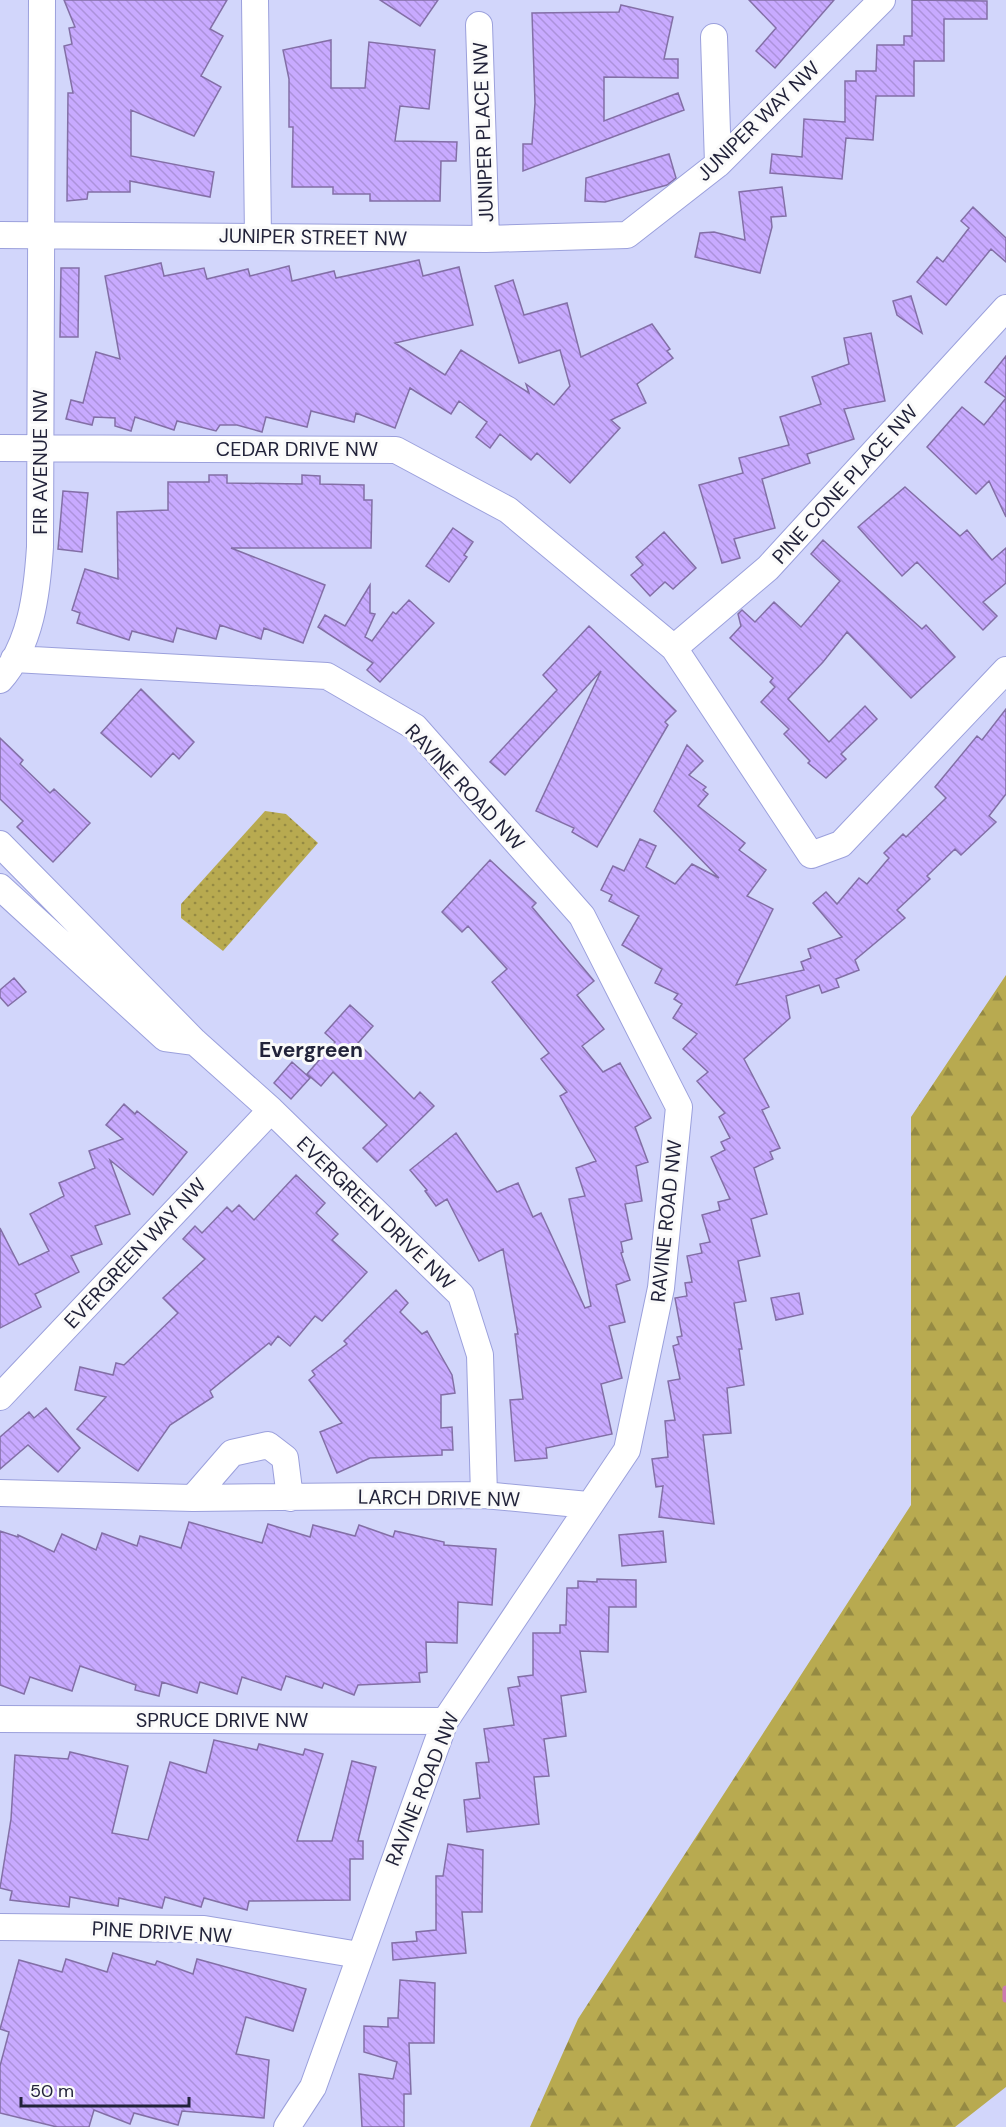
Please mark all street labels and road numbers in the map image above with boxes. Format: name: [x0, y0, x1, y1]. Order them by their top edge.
street label: JUNIPER PLACE NW: [467, 41, 499, 223]
street label: JUNIPER WAY NW: [691, 56, 825, 186]
street label: JUNIPER STREET NW: [219, 222, 407, 252]
street label: FIR AVENUE NW: [27, 389, 53, 535]
street label: PINE CONE PLACE NW: [767, 399, 923, 569]
street label: CEDAR DRIVE NW: [216, 436, 378, 462]
street label: RAVINE ROAD NW: [400, 718, 530, 856]
street label: EVERGREEN DRIVE NW: [291, 1131, 461, 1295]
street label: RAVINE ROAD NW: [645, 1138, 687, 1304]
street label: EVERGREEN WAY NW: [58, 1172, 212, 1334]
street label: LARCH DRIVE NW: [358, 1484, 520, 1512]
street label: SPRUCE DRIVE NW: [136, 1707, 308, 1733]
street label: RAVINE ROAD NW: [379, 1708, 465, 1870]
street label: PINE DRIVE NW: [91, 1915, 233, 1949]

